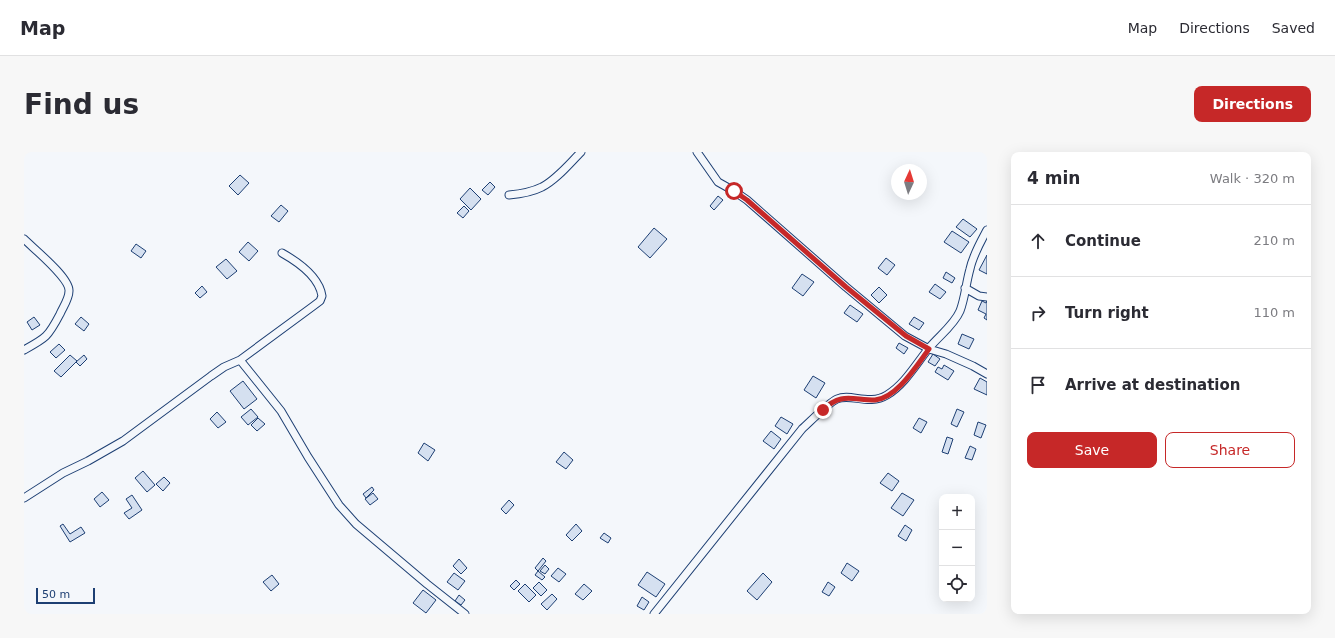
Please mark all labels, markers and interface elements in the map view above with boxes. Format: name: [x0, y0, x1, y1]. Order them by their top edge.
text: Map: [20, 17, 65, 39]
text: Map: [1128, 20, 1157, 36]
text: Directions: [1179, 20, 1250, 36]
text: Saved: [1272, 20, 1315, 36]
button: Directions: [1194, 86, 1311, 122]
text: Find us: [24, 88, 139, 121]
north arrow: [891, 164, 927, 200]
text: 4 min: [1027, 168, 1080, 188]
text: Walk · 320 m: [1210, 171, 1295, 186]
route start: [725, 182, 743, 200]
icon: ahead: [1027, 230, 1049, 252]
text: Continue: [1065, 232, 1141, 250]
text: 210 m: [1253, 233, 1295, 248]
icon: right: [1027, 302, 1049, 324]
text: Turn right: [1065, 304, 1149, 322]
text: 110 m: [1253, 305, 1295, 320]
icon: arrive: [1027, 374, 1049, 396]
text: Arrive at destination: [1065, 376, 1240, 394]
route end: [814, 401, 832, 419]
button: Save: [1027, 432, 1157, 468]
button: Share: [1165, 432, 1295, 468]
map controls: [939, 494, 975, 602]
button: +: [939, 494, 975, 530]
button: −: [939, 530, 975, 566]
button: locate: [939, 566, 975, 602]
scale bar: [36, 586, 95, 605]
text: 50 m: [42, 588, 70, 601]

